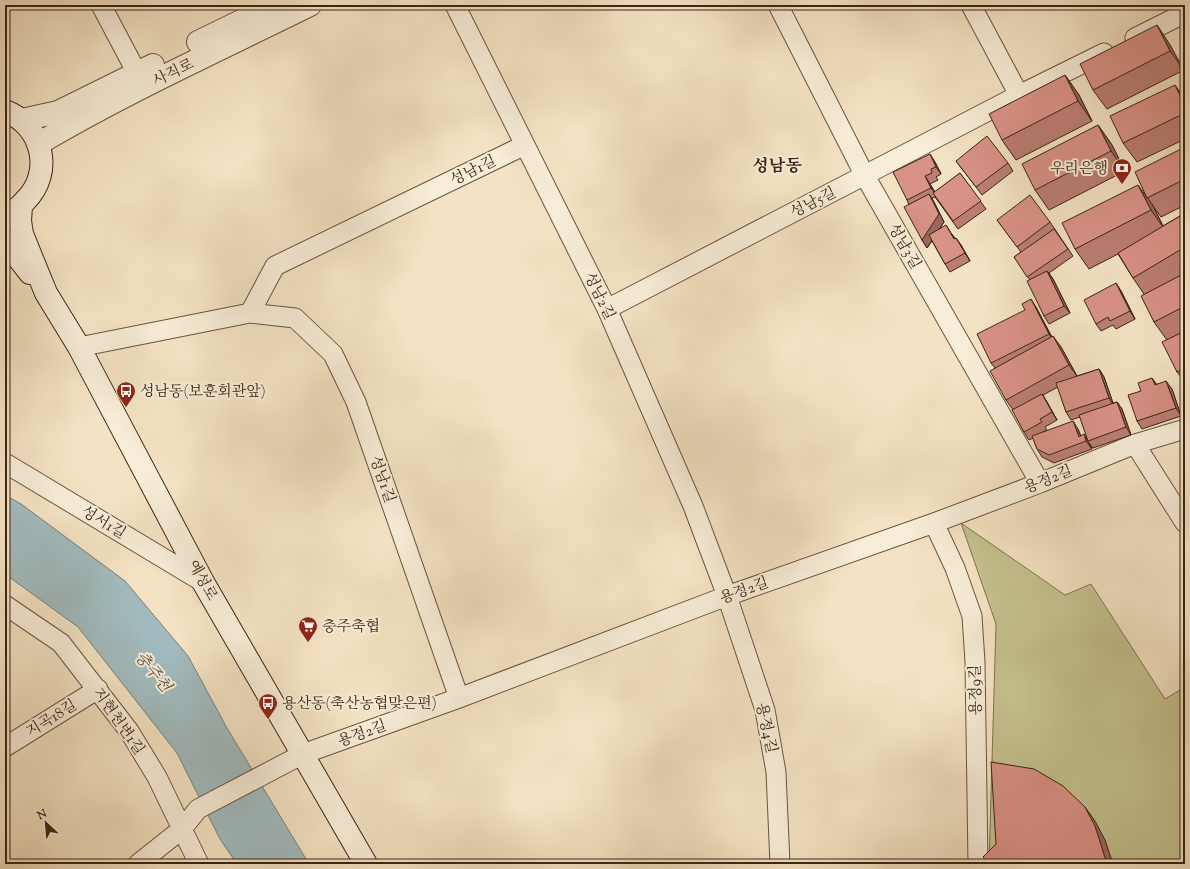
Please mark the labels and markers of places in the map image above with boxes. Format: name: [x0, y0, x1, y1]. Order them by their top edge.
bank icon: 우리은행: [1111, 157, 1133, 185]
place label: 우리은행: [1050, 159, 1108, 180]
bus stop icon: 성남동(보훈회관앞): [115, 380, 137, 408]
place label: 성남동(보훈회관앞): [140, 382, 266, 403]
supermarket icon: 충주축협: [297, 615, 319, 643]
place label: 충주축협: [322, 617, 380, 638]
bus stop icon: 용산동(축산농협맞은편): [257, 692, 279, 720]
place label: 용산동(축산농협맞은편): [282, 694, 437, 715]

